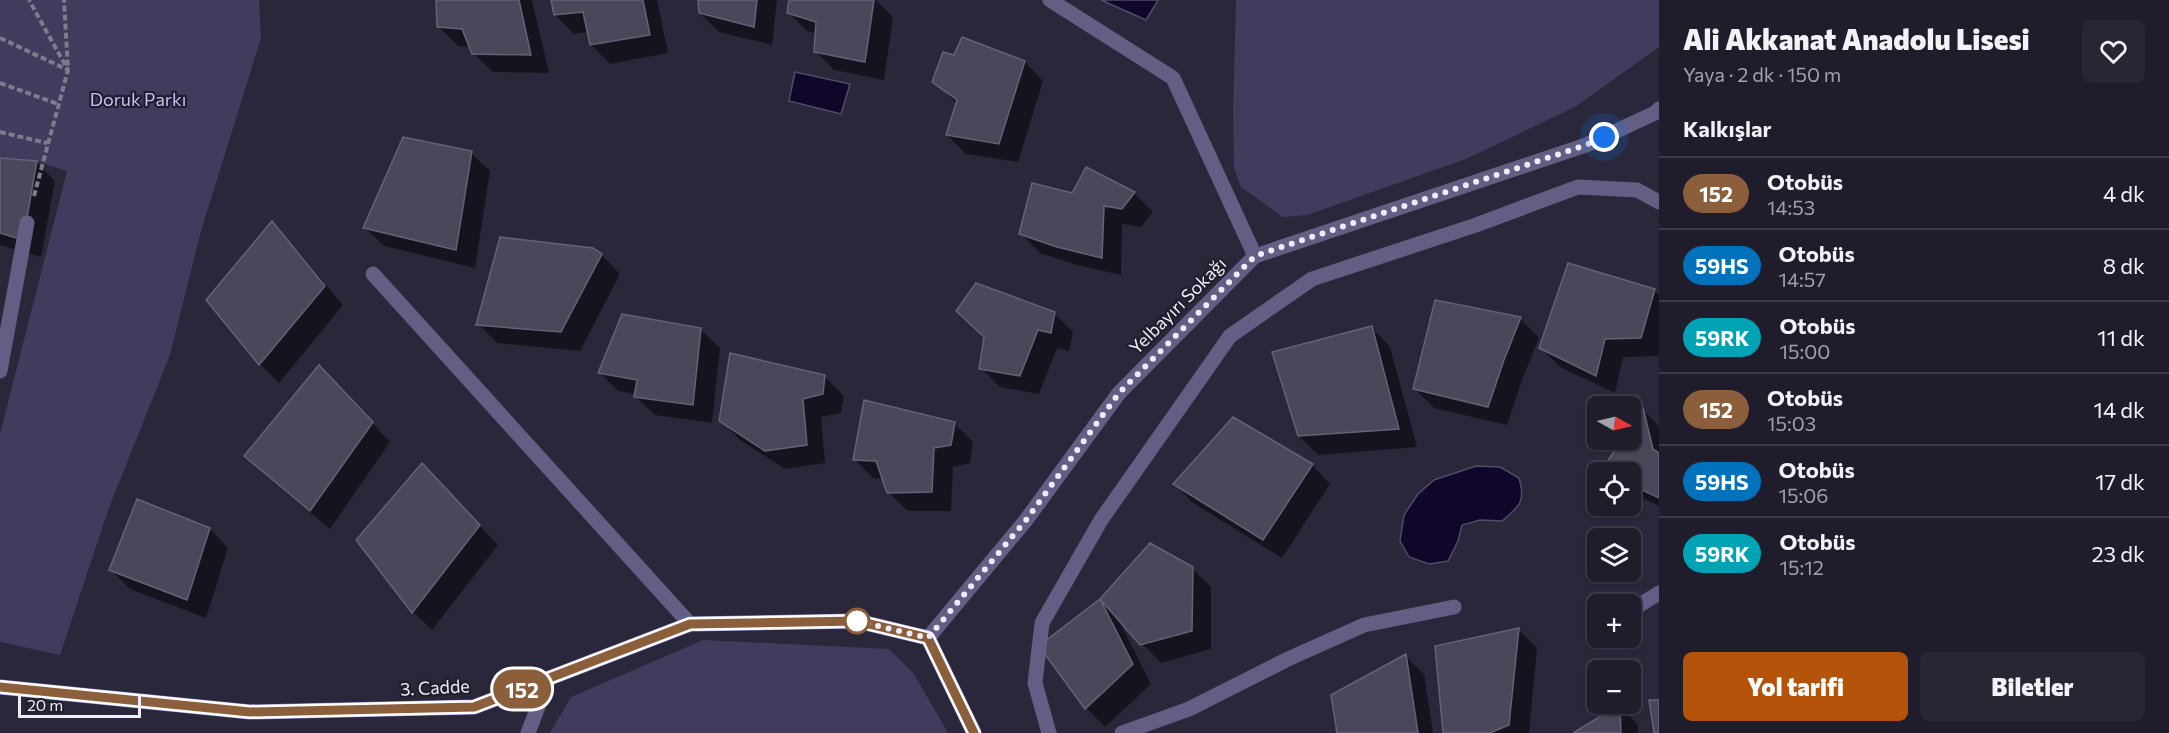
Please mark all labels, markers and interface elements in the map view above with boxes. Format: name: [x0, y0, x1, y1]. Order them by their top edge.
button: heart: [2082, 20, 2145, 83]
text: Ali Akkanat Anadolu Lisesi: [1683, 22, 2030, 56]
text: Yaya · 2 dk · 150 m: [1683, 62, 1841, 86]
park label: Doruk Parkı: [90, 88, 186, 110]
text: Kalkışlar: [1683, 115, 1772, 142]
your location: [1589, 122, 1619, 152]
text: Otobüs: [1767, 168, 1843, 195]
text: 4 dk: [2103, 180, 2145, 207]
text: 152: [1699, 181, 1733, 206]
text: 14:53: [1767, 195, 1815, 219]
text: Otobüs: [1779, 240, 1855, 267]
street label: Yelbayırı Sokağı: [1124, 252, 1230, 358]
text: 8 dk: [2103, 252, 2145, 279]
text: 59HS: [1695, 253, 1749, 278]
text: 14:57: [1779, 267, 1826, 291]
text: Otobüs: [1779, 312, 1855, 339]
text: 11 dk: [2097, 324, 2145, 351]
text: 59RK: [1695, 325, 1749, 350]
text: 15:00: [1779, 339, 1830, 363]
text: Otobüs: [1767, 384, 1843, 411]
north arrow: [1587, 396, 1641, 450]
map controls: [1587, 396, 1641, 714]
text: 14 dk: [2094, 396, 2145, 423]
text: 152: [1699, 397, 1733, 422]
text: 15:03: [1767, 411, 1816, 435]
text: Otobüs: [1779, 456, 1855, 483]
button: locate: [1587, 462, 1641, 516]
text: 17 dk: [2095, 468, 2145, 495]
text: 59HS: [1695, 469, 1749, 494]
text: 15:06: [1779, 483, 1829, 507]
button: layers: [1587, 528, 1641, 582]
text: Otobüs: [1779, 528, 1855, 555]
text: 23 dk: [2091, 540, 2145, 567]
text: 59RK: [1695, 541, 1749, 566]
text: 15:12: [1779, 555, 1824, 579]
button: +: [1587, 594, 1641, 648]
unlabelled marker: [844, 608, 870, 634]
button: Yol tarifi: [1683, 652, 1908, 721]
button: Biletler: [1920, 652, 2145, 721]
button: −: [1587, 660, 1641, 714]
line badge: 152: [488, 670, 556, 708]
street label: 3. Cadde: [400, 674, 470, 700]
text: 152: [505, 677, 539, 702]
scale bar: [18, 691, 141, 718]
text: 20 m: [27, 695, 63, 714]

